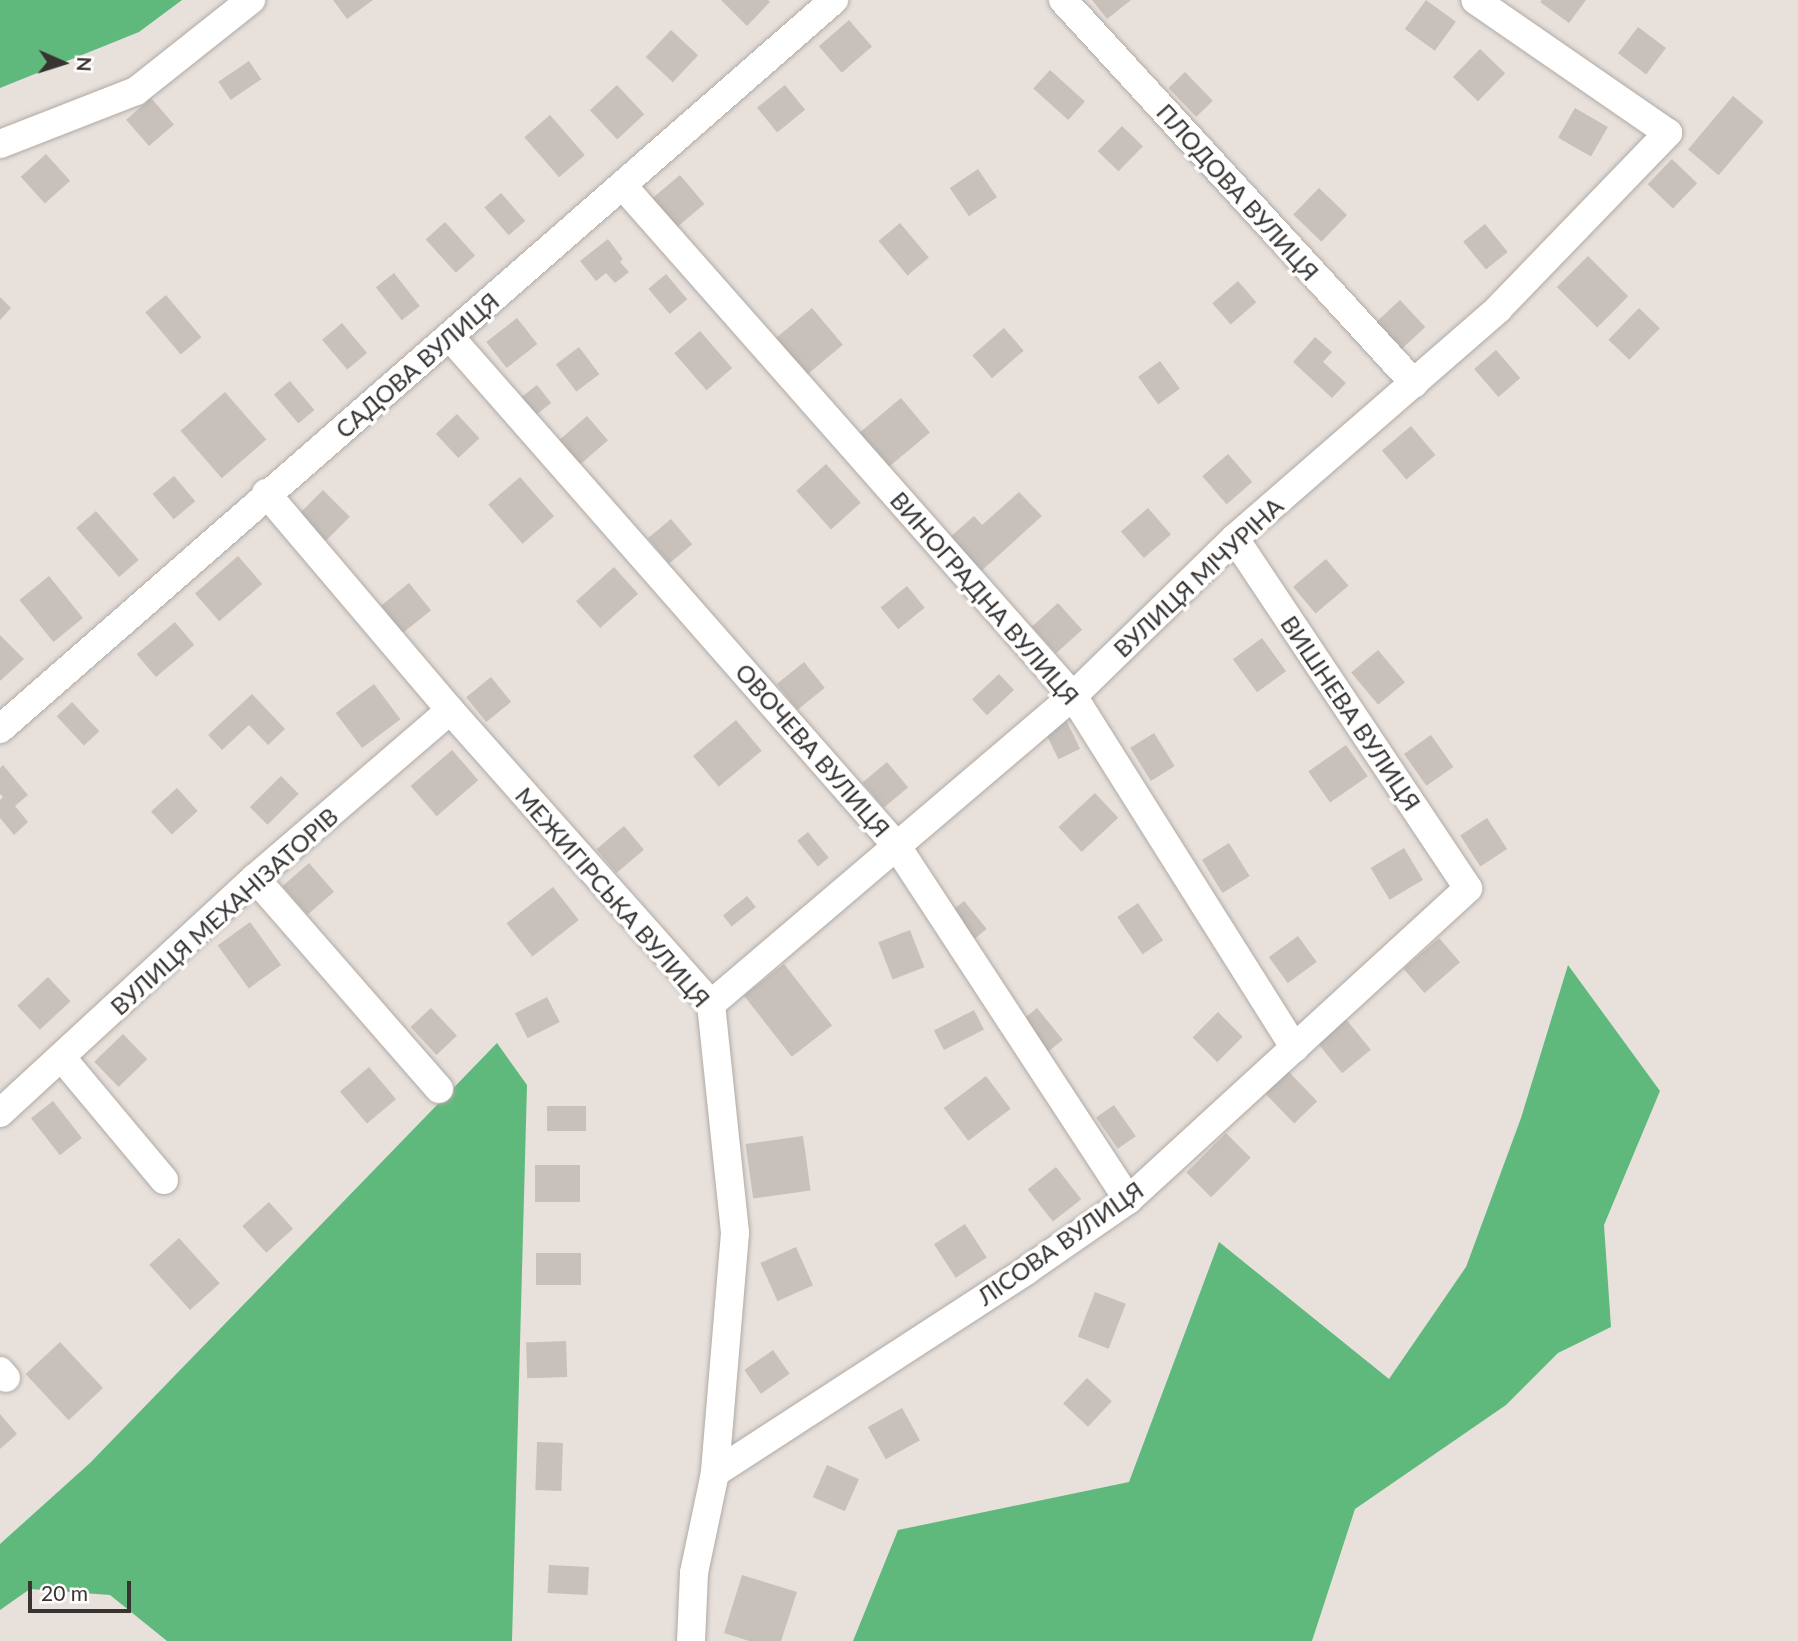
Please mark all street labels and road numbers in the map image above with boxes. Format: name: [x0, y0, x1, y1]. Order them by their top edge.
street label: ПЛОДОВА ВУЛИЦЯ: [1151, 98, 1325, 286]
street label: САДОВА ВУЛИЦЯ: [329, 286, 505, 444]
street label: ВИНОГРАДНА ВУЛИЦЯ: [885, 486, 1085, 710]
street label: ВУЛИЦЯ МІЧУРІНА: [1107, 491, 1289, 663]
street label: ВИШНЕВА ВУЛИЦЯ: [1275, 610, 1427, 816]
street label: ОВОЧЕВА ВУЛИЦЯ: [730, 657, 896, 843]
street label: МЕЖИГІРСЬКА ВУЛИЦЯ: [510, 781, 716, 1013]
street label: ВУЛИЦЯ МЕХАНІЗАТОРІВ: [104, 801, 344, 1021]
street label: ЛІСОВА ВУЛИЦЯ: [972, 1175, 1148, 1311]

